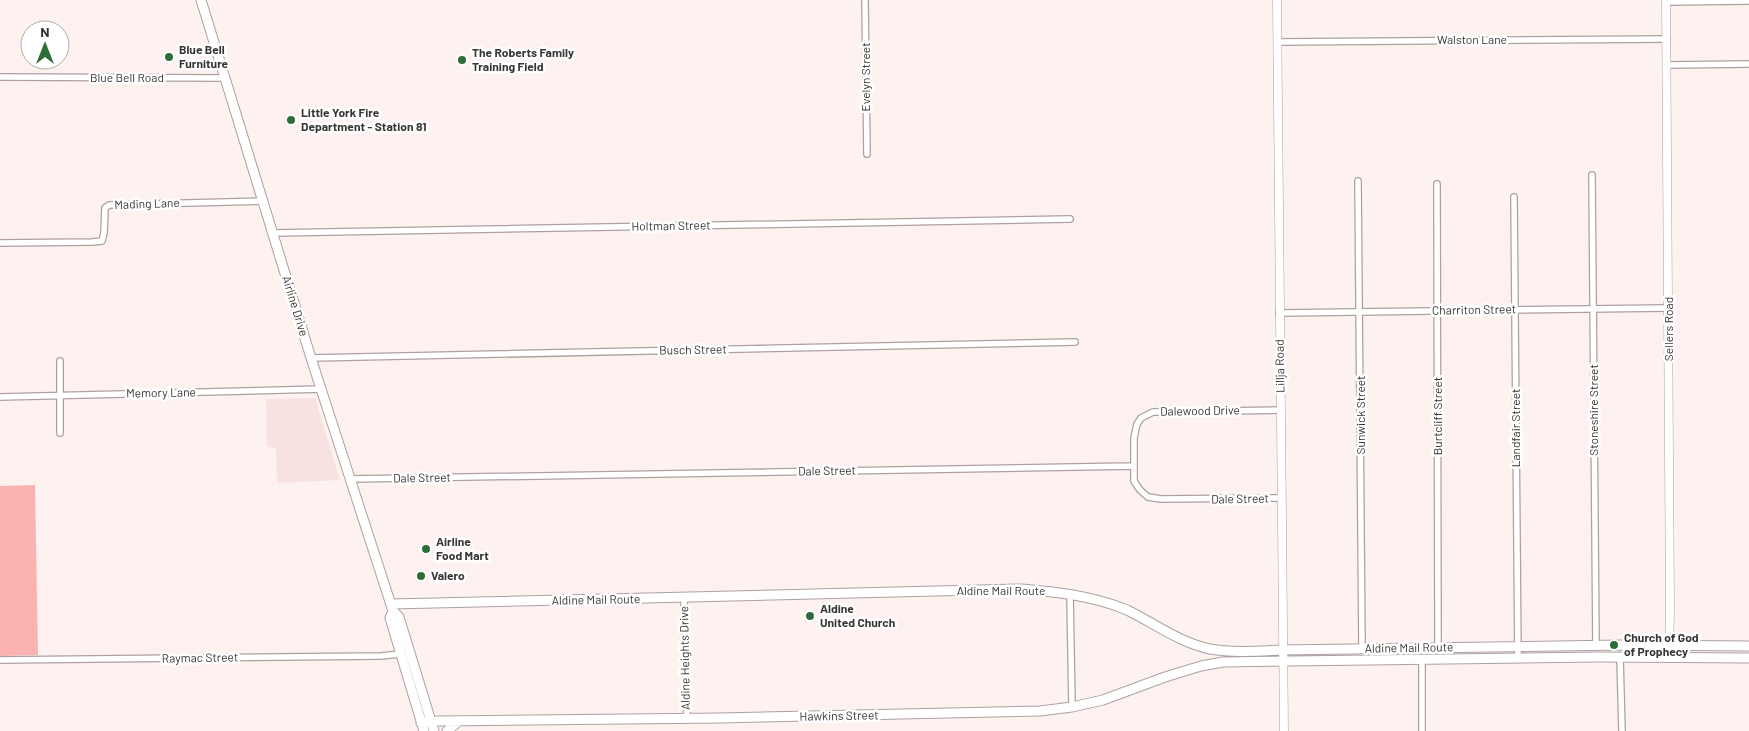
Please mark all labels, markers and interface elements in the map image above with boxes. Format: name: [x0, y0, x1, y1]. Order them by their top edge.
north arrow: [20, 20, 70, 70]
text: N: [40, 23, 50, 40]
street label: Walston Lane: [1437, 32, 1507, 46]
place label: Blue Bell Furniture: [179, 42, 229, 70]
street label: Evelyn Street: [858, 42, 872, 112]
place label: The Roberts Family Training Field: [472, 45, 574, 73]
marker: Blue Bell Furniture: [163, 51, 175, 63]
marker: The Roberts Family Training Field: [456, 54, 468, 66]
street label: Blue Bell Road: [90, 70, 164, 84]
place label: Little York Fire Department - Station 81: [301, 105, 427, 133]
marker: Little York Fire Department - Station 81: [285, 114, 297, 126]
street label: Mading Lane: [114, 195, 180, 211]
street label: Holtman Street: [631, 217, 711, 233]
street label: Airline Drive: [280, 274, 312, 338]
street label: Sellers Road: [1661, 297, 1675, 361]
street label: Charriton Street: [1432, 301, 1516, 317]
street label: Lillja Road: [1272, 339, 1286, 393]
street label: Busch Street: [659, 341, 727, 357]
street label: Stoneshire Street: [1586, 364, 1600, 456]
street label: Sunwick Street: [1353, 376, 1367, 454]
street label: Burtcliff Street: [1430, 377, 1444, 455]
street label: Memory Lane: [126, 384, 196, 400]
street label: Landfair Street: [1508, 389, 1522, 467]
street label: Dalewood Drive: [1160, 402, 1240, 418]
street label: Dale Street: [798, 462, 856, 478]
street label: Dale Street: [393, 469, 451, 485]
street label: Dale Street: [1211, 490, 1269, 506]
place label: Airline Food Mart: [436, 534, 489, 562]
marker: Airline Food Mart: [420, 543, 432, 555]
place label: Valero: [431, 568, 465, 582]
marker: Valero: [415, 570, 427, 582]
street label: Aldine Mail Route: [957, 583, 1045, 597]
street label: Aldine Mail Route: [552, 591, 640, 607]
place label: Aldine United Church: [820, 601, 895, 629]
street label: Aldine Heights Drive: [676, 606, 692, 710]
marker: Aldine United Church: [804, 610, 816, 622]
place label: Church of God of Prophecy: [1624, 630, 1699, 658]
street label: Aldine Mail Route: [1365, 639, 1453, 655]
marker: Church of God of Prophecy: [1608, 639, 1620, 651]
street label: Raymac Street: [162, 649, 238, 665]
street label: Hawkins Street: [799, 707, 879, 723]

